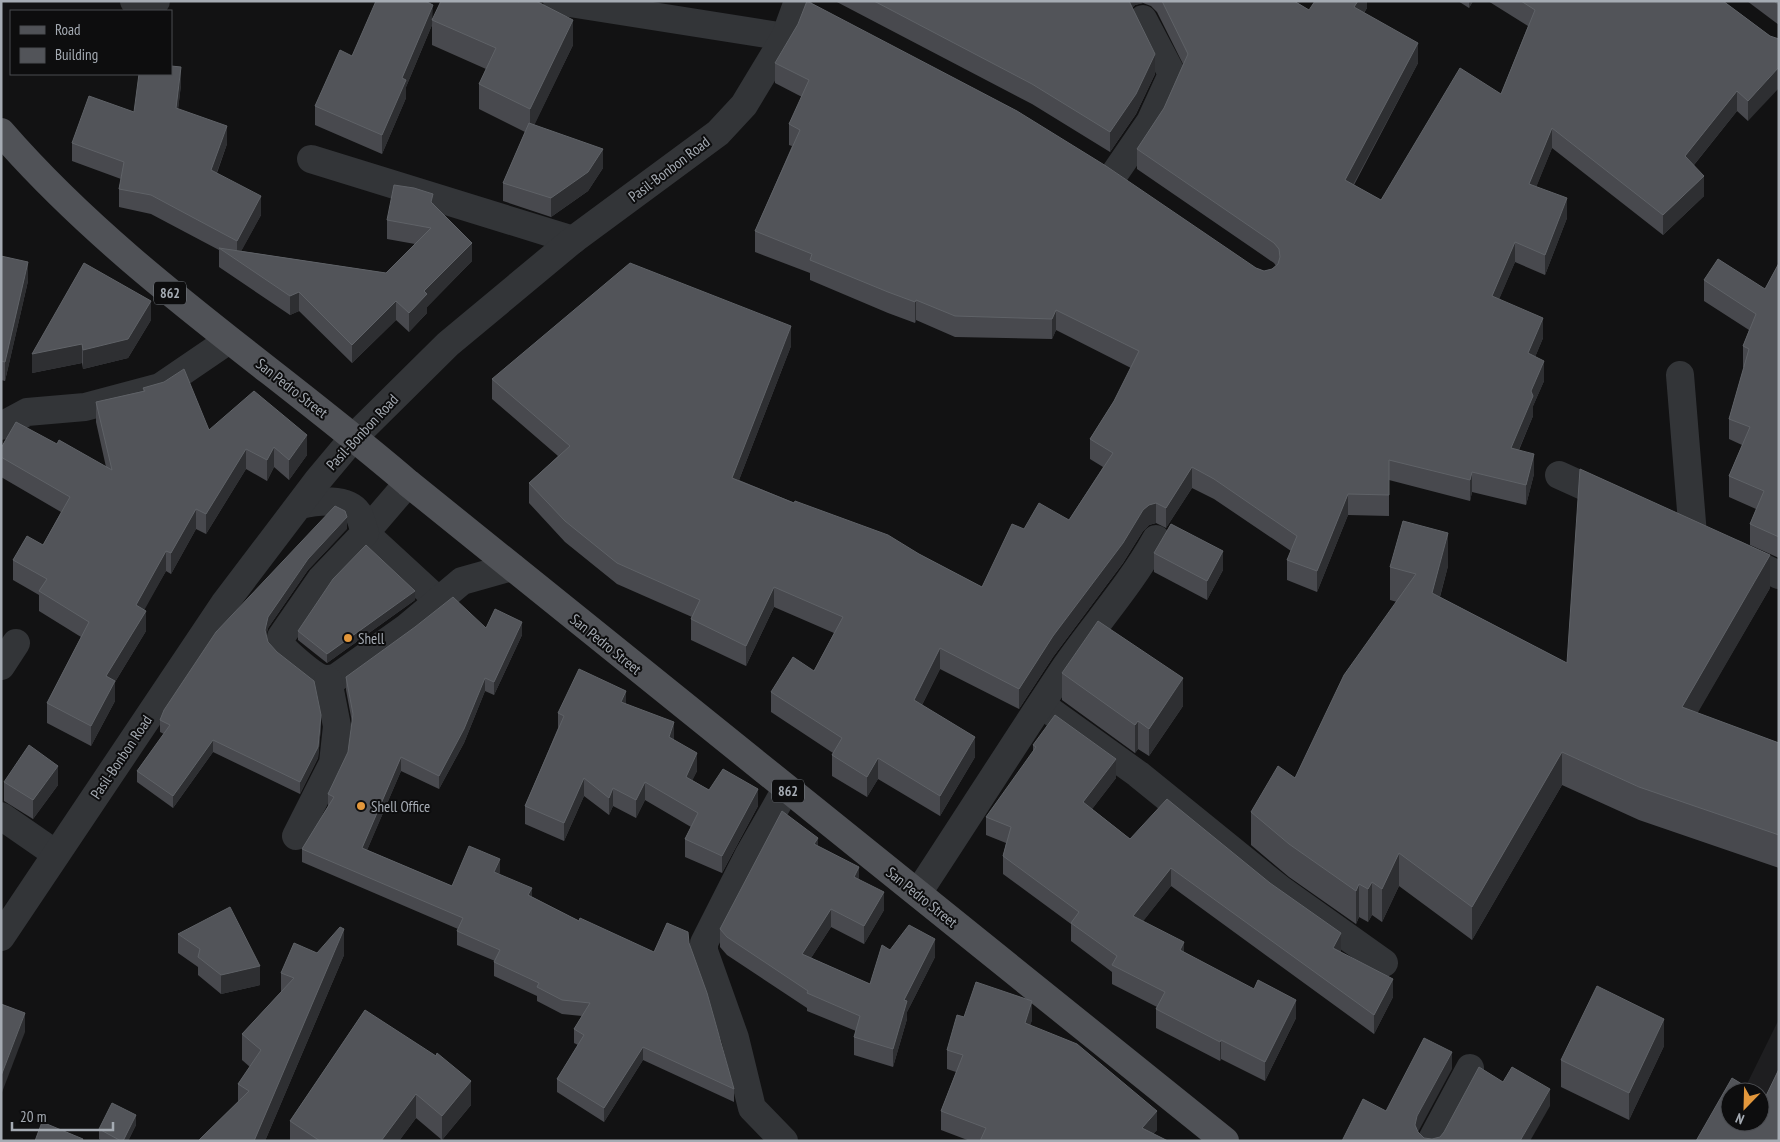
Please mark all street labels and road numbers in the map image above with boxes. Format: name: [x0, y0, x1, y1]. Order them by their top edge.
street label: Pasil-Bonbon Road: [625, 132, 713, 206]
road number: 862: [154, 282, 186, 304]
street label: San Pedro Street: [252, 354, 332, 422]
street label: Pasil-Bonbon Road: [322, 390, 402, 474]
street label: San Pedro Street: [567, 610, 645, 678]
street label: Pasil-Bonbon Road: [86, 711, 156, 803]
road number: 862: [772, 779, 804, 802]
street label: San Pedro Street: [883, 863, 961, 931]

